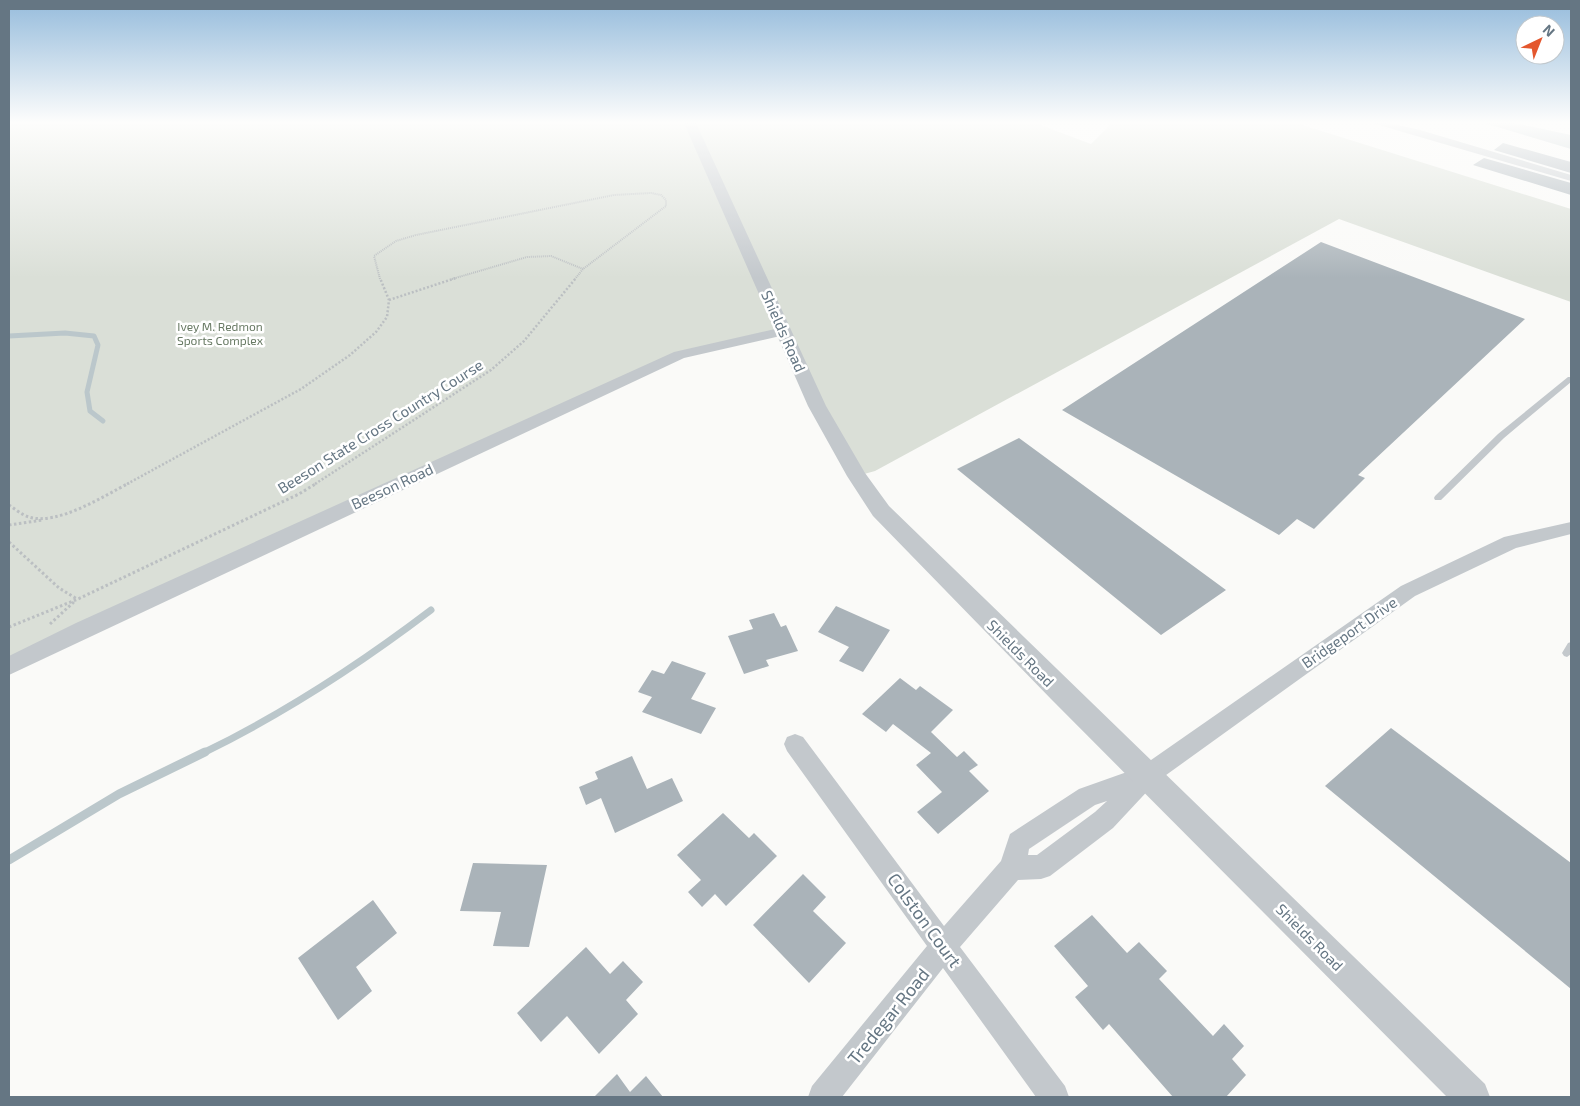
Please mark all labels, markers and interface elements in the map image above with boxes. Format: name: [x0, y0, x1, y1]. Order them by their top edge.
north arrow: [1515, 15, 1565, 65]
text: N: [1540, 20, 1559, 40]
street label: Shields Road: [758, 287, 810, 375]
park label: Ivey M. Redmon Sports Complex: [177, 319, 264, 347]
street label: Beeson State Cross Country Course: [274, 355, 486, 497]
street label: Beeson Road: [348, 459, 436, 513]
street label: Bridgeport Drive: [1298, 593, 1400, 671]
street label: Shields Road: [984, 616, 1058, 690]
street label: Colston Court: [883, 868, 967, 972]
street label: Shields Road: [1273, 900, 1347, 974]
street label: Tredegar Road: [842, 963, 934, 1069]

